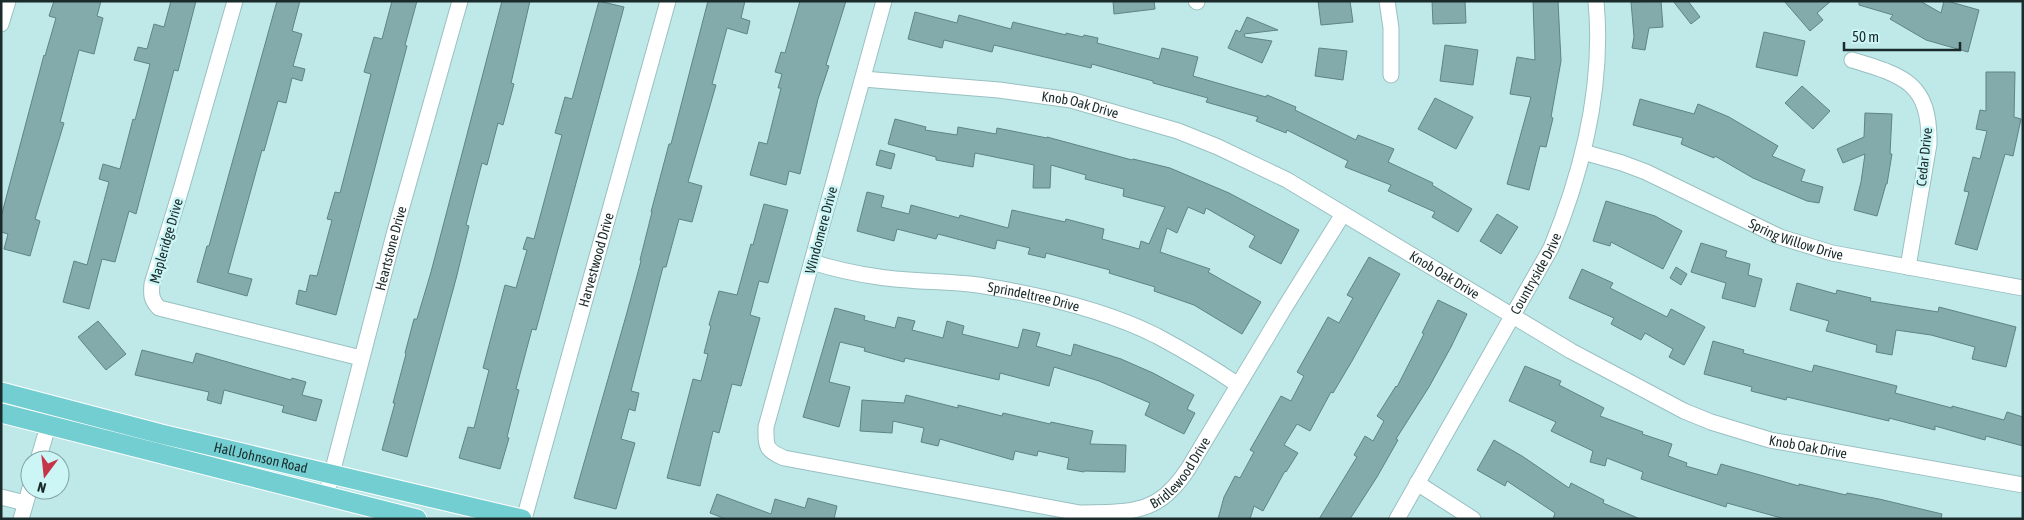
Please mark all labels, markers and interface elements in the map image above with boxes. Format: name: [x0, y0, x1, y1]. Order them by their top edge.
scale bar: [1844, 20, 1960, 52]
text: 50 m: [1852, 28, 1879, 45]
street label: Knob Oak Drive: [1041, 88, 1121, 121]
street label: Cedar Drive: [1913, 127, 1935, 187]
street label: Windomere Drive: [802, 185, 840, 275]
street label: Mapleridge Drive: [146, 197, 186, 285]
street label: Heartstone Drive: [372, 204, 410, 292]
street label: Harvestwood Drive: [575, 211, 617, 309]
street label: Spring Willow Drive: [1746, 215, 1844, 263]
street label: Countryside Drive: [1507, 231, 1564, 317]
street label: Knob Oak Drive: [1407, 248, 1482, 302]
street label: Sprindeltree Drive: [987, 279, 1081, 315]
street label: Knob Oak Drive: [1768, 432, 1848, 462]
street label: Bridlewood Drive: [1147, 434, 1213, 512]
street label: Hall Johnson Road: [212, 439, 309, 476]
north arrow: [20, 450, 70, 500]
text: N: [36, 479, 48, 496]

